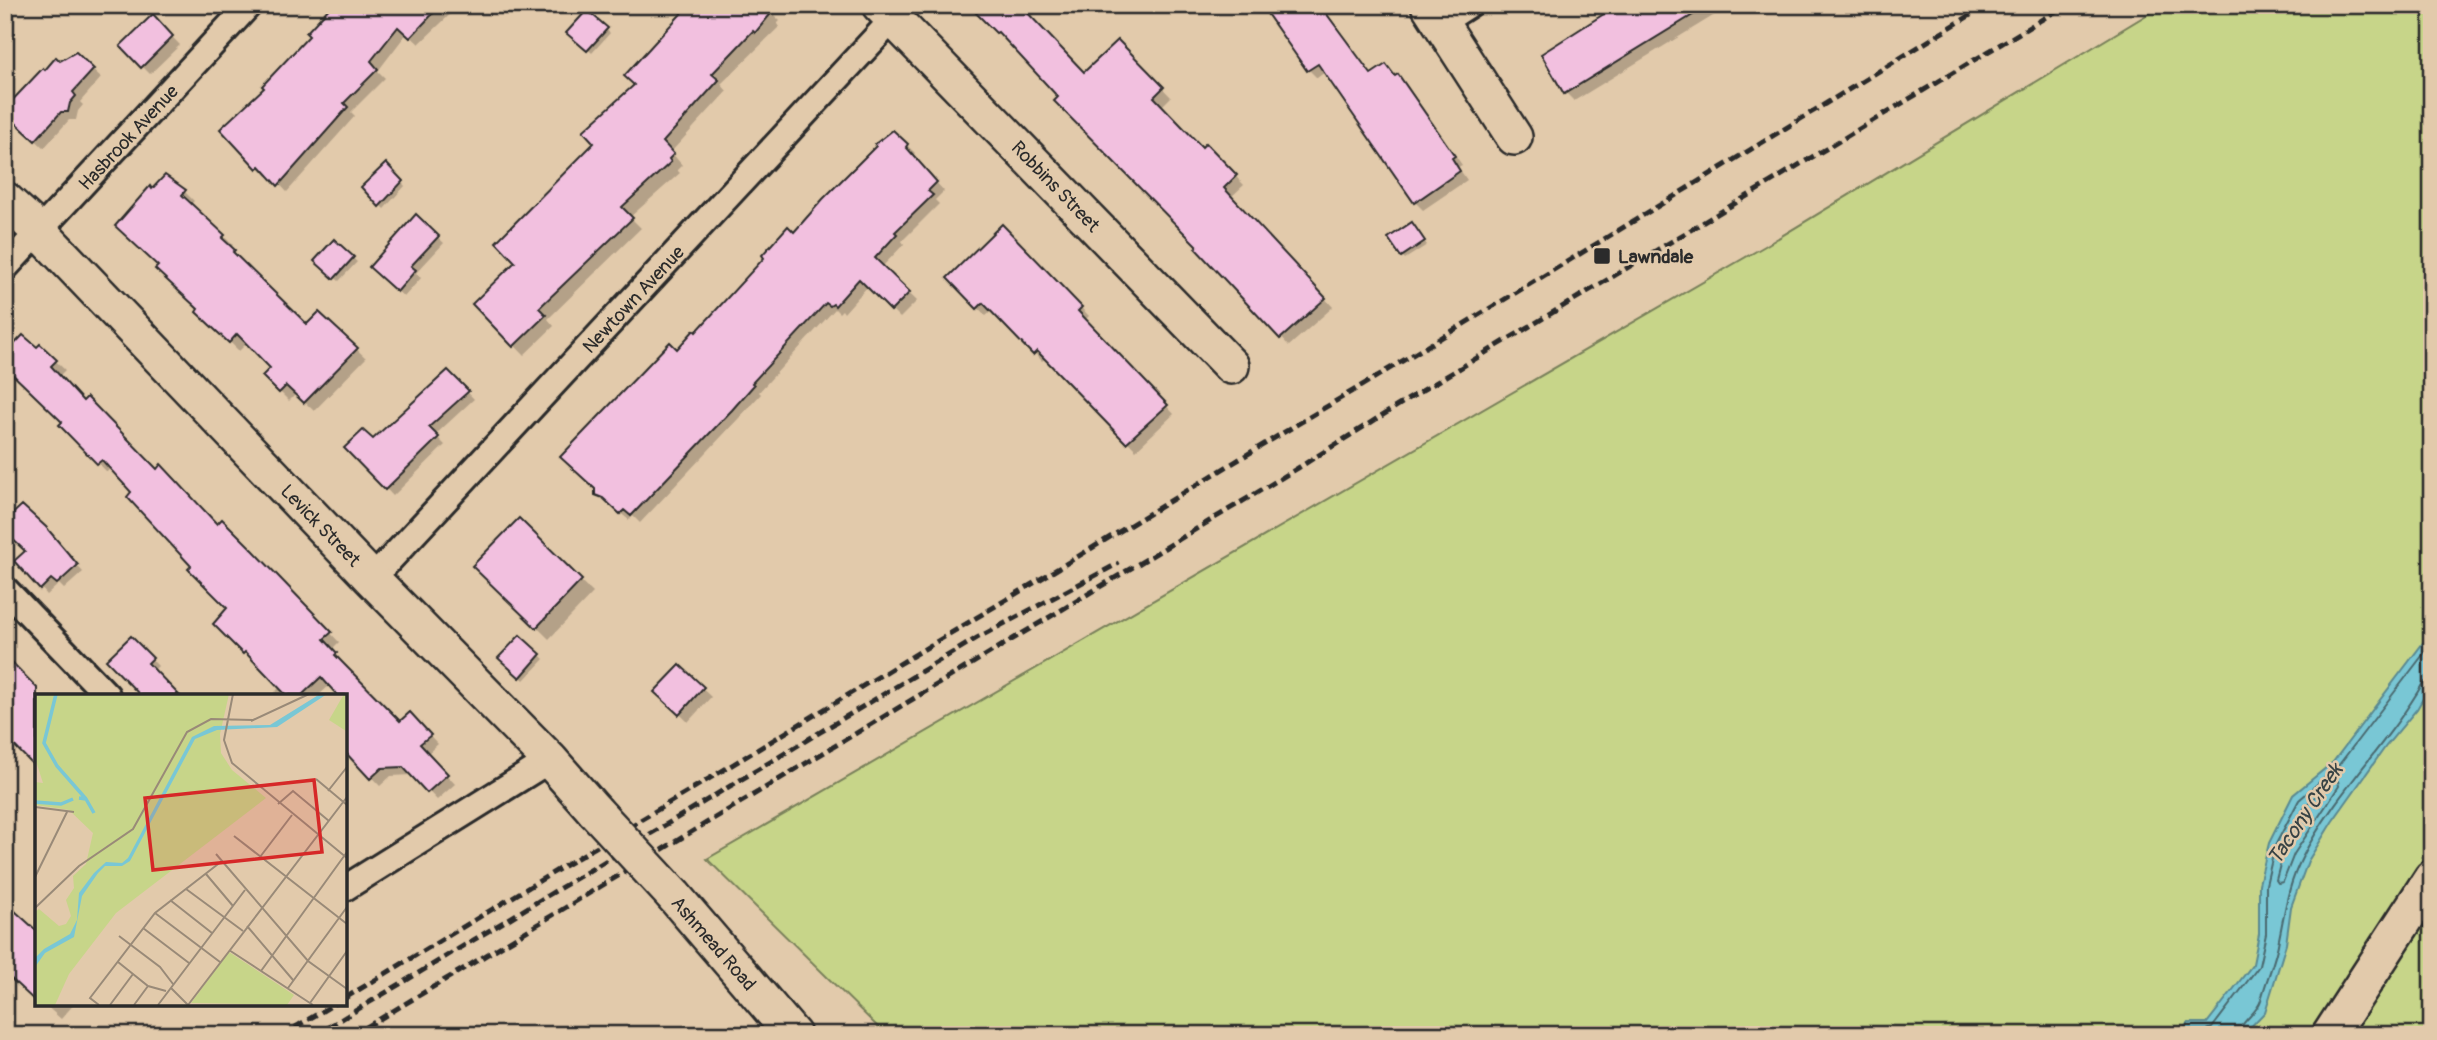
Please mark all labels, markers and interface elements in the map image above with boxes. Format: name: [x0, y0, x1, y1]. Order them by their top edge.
street label: Hasbrook Avenue: [74, 79, 184, 196]
street label: Robbins Street: [1006, 136, 1105, 238]
street label: Newtown Avenue: [578, 240, 690, 359]
place label: Lawndale: [1618, 245, 1694, 269]
marker: Lawndale: [1592, 246, 1612, 266]
street label: Levick Street: [275, 480, 366, 572]
inset map: [35, 694, 346, 1005]
water label: Tacony Creek: [2262, 757, 2350, 870]
street label: Ashmead Road: [666, 891, 761, 996]

